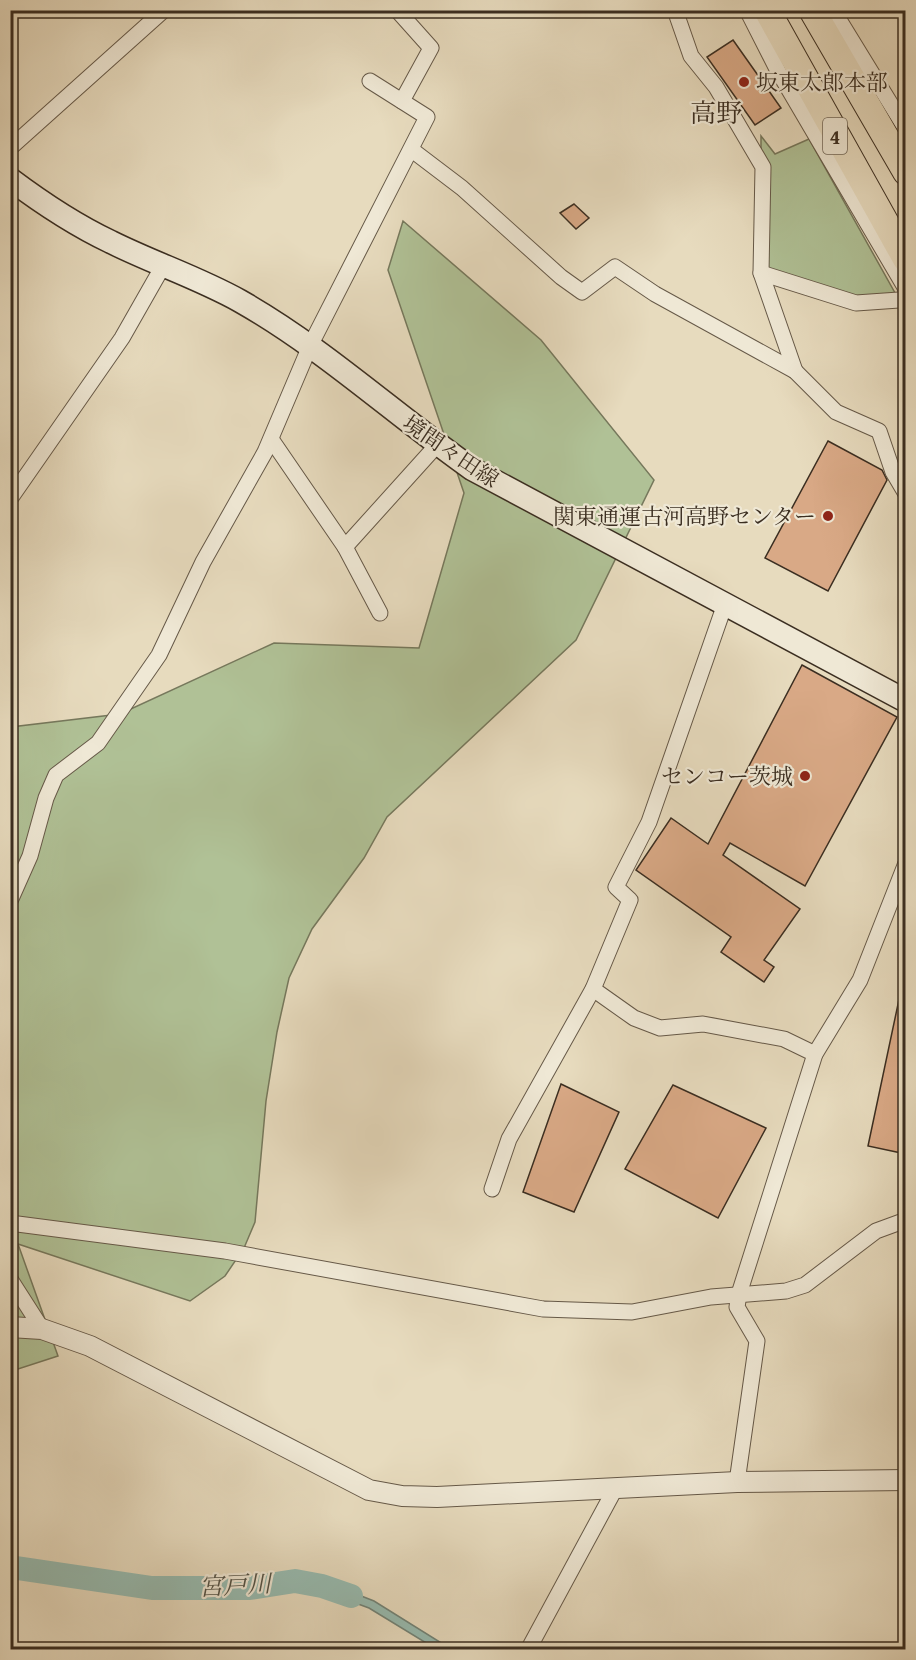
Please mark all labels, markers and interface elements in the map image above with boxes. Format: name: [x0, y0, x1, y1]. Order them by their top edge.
place label: 坂東太郎本部: [756, 66, 888, 98]
marker: 坂東太郎本部: [737, 75, 751, 89]
district label: 高野: [690, 93, 742, 132]
road number: 4: [823, 118, 847, 154]
street label: 境間々田線: [396, 407, 506, 495]
place label: 関東通運古河高野センター: [553, 500, 816, 532]
marker: 関東通運古河高野センター: [821, 509, 835, 523]
place label: センコー茨城: [661, 760, 793, 792]
marker: センコー茨城: [798, 769, 812, 783]
water label: 宮戸川: [198, 1565, 275, 1604]

